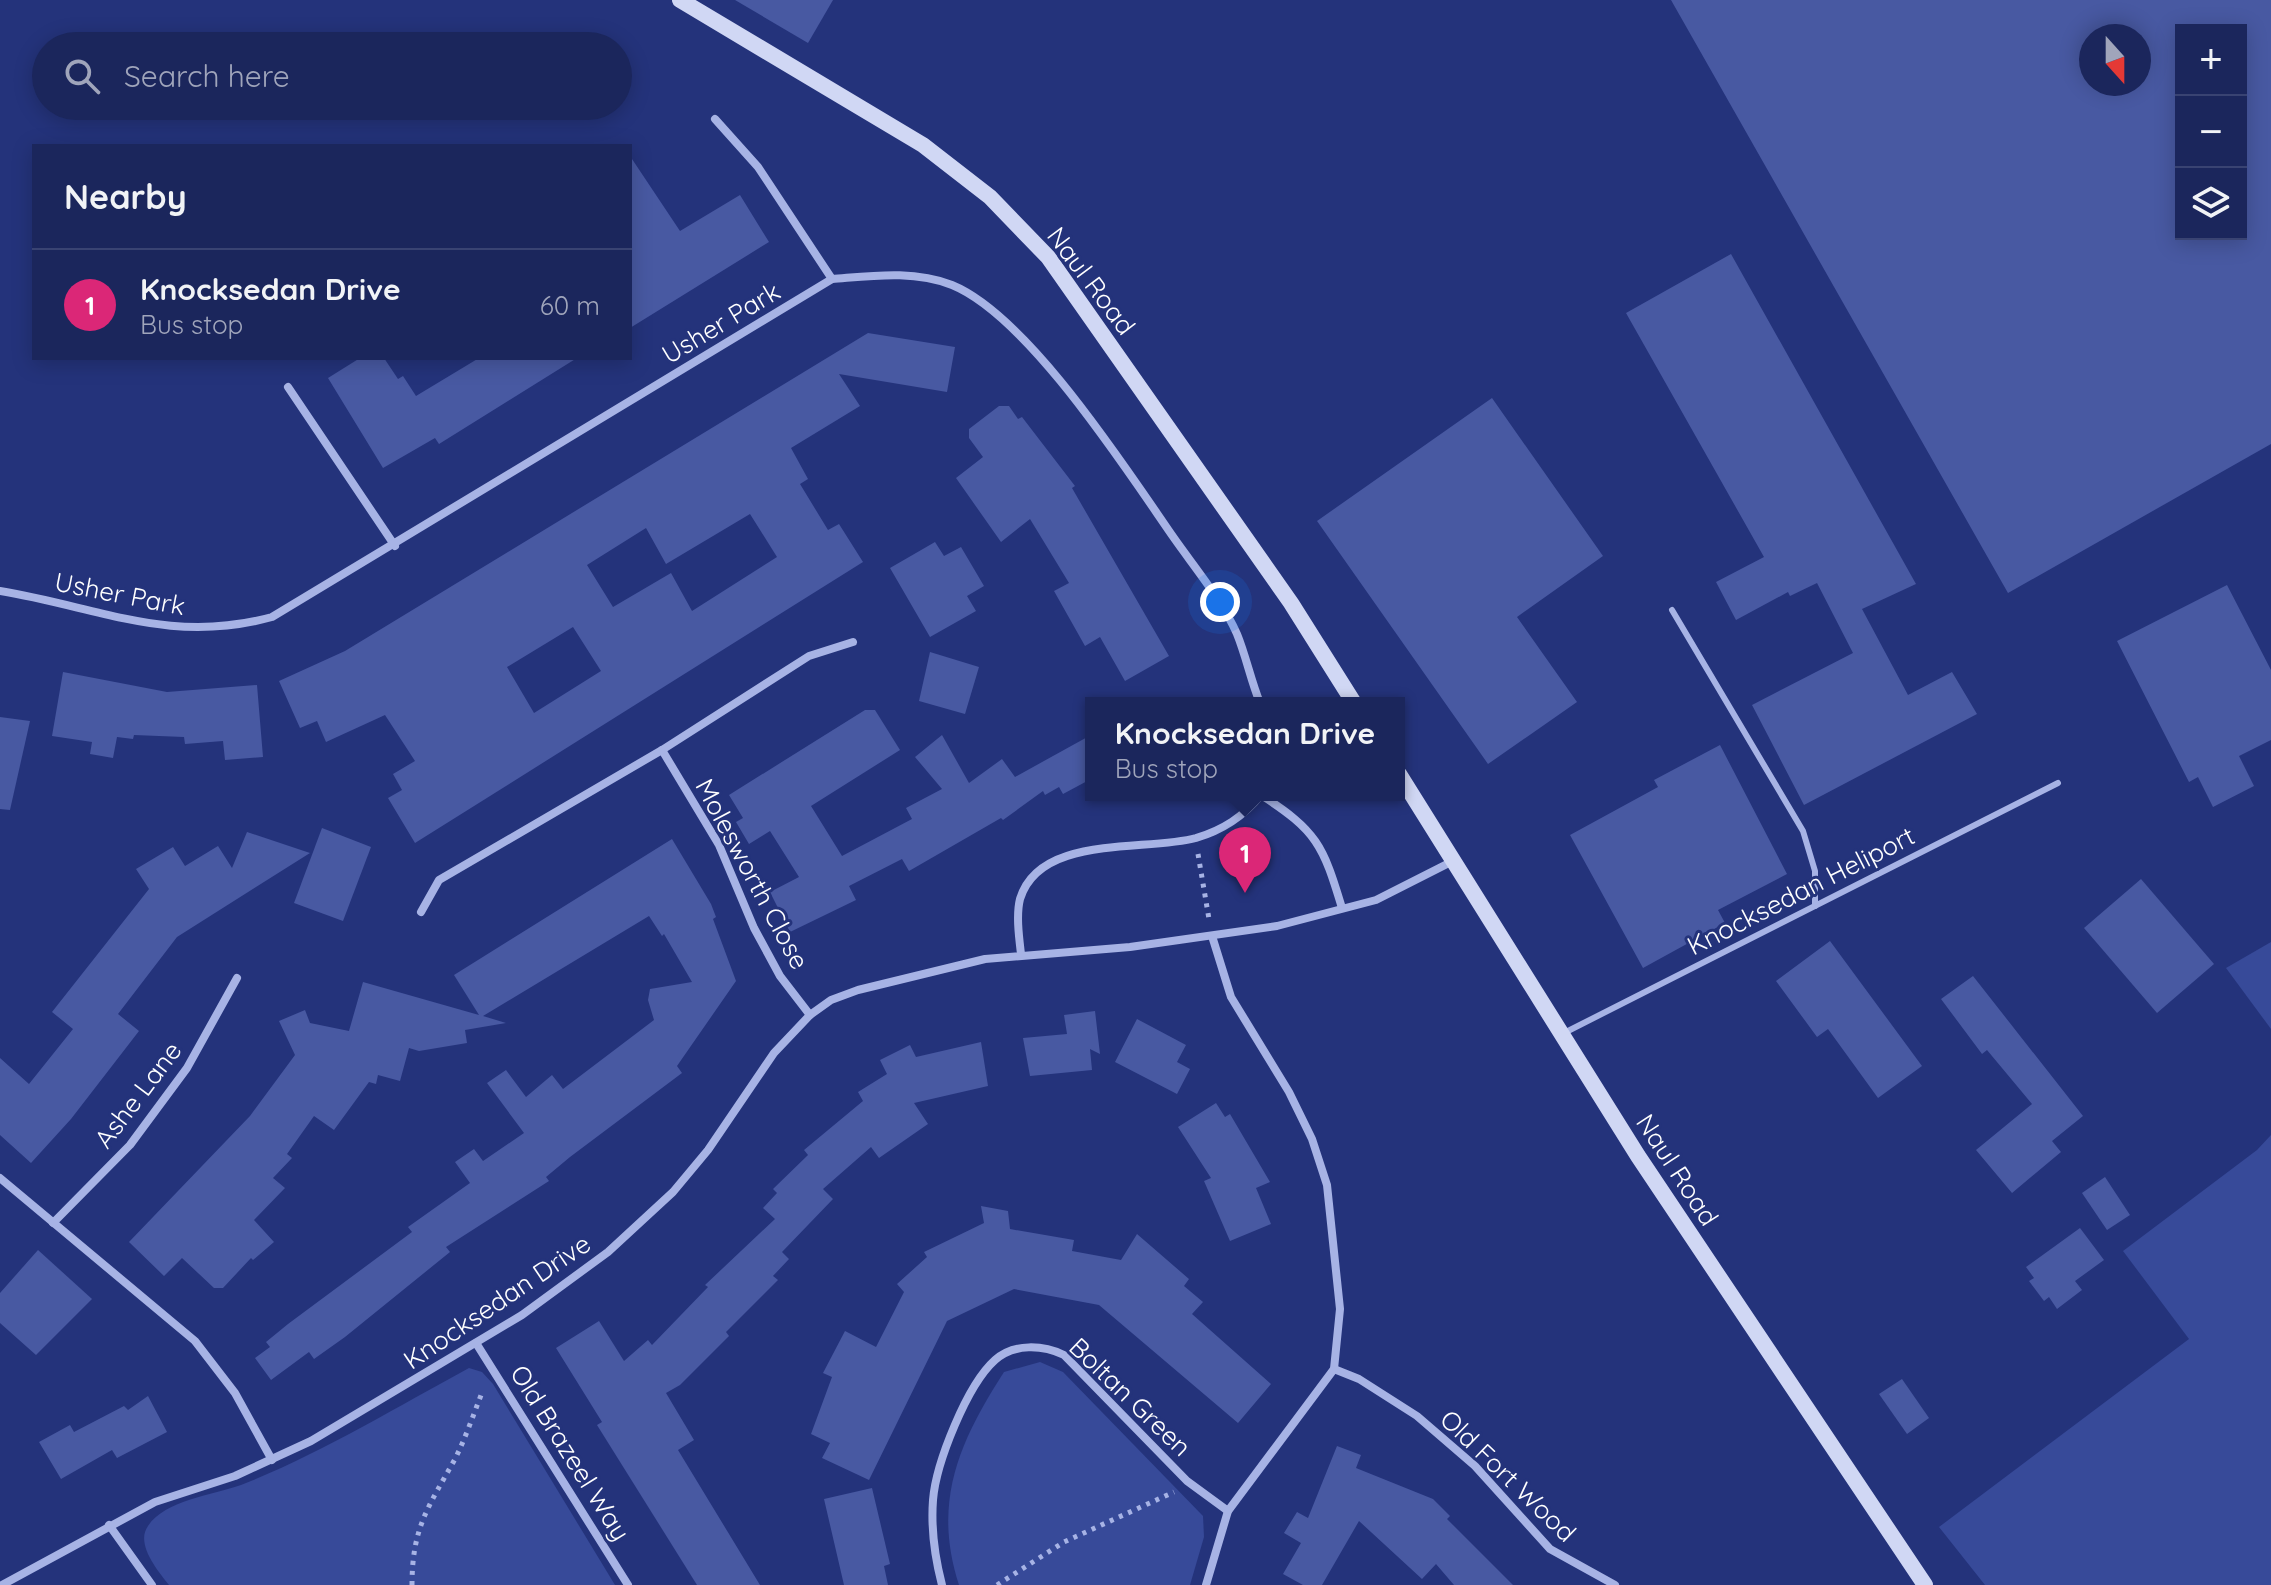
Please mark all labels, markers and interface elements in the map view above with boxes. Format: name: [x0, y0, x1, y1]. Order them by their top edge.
north arrow: [2079, 24, 2151, 96]
map controls: [2175, 24, 2247, 240]
button: +: [2175, 24, 2247, 96]
search box: [32, 32, 632, 120]
icon: search: [60, 54, 104, 98]
text: Search here: [124, 57, 290, 95]
button: −: [2175, 96, 2247, 168]
button: layers: [2175, 168, 2247, 240]
text: Nearby: [64, 175, 187, 218]
street label: Naul Road: [1040, 220, 1143, 341]
text: Knocksedan Drive: [140, 270, 401, 308]
street label: Usher Park: [656, 274, 786, 371]
text: 1: [85, 289, 95, 322]
text: 60 m: [540, 289, 600, 322]
text: Bus stop: [140, 308, 243, 341]
street label: Usher Park: [52, 565, 188, 622]
your location: [1200, 582, 1240, 622]
popup: [1085, 697, 1405, 801]
text: Knocksedan Drive: [1115, 714, 1375, 752]
text: Bus stop: [1115, 752, 1218, 785]
street label: Molesworth Close: [688, 773, 817, 975]
street label: Knocksedan Heliport: [1681, 819, 1920, 962]
pin: 1: [1219, 827, 1271, 893]
street label: Ashe Lane: [87, 1035, 188, 1155]
street label: Naul Road: [1629, 1108, 1726, 1232]
street label: Knocksedan Drive: [397, 1227, 596, 1376]
street label: Boltan Green: [1062, 1330, 1198, 1463]
street label: Old Brazeel Way: [503, 1359, 638, 1547]
street label: Old Fort Wood: [1433, 1403, 1583, 1549]

